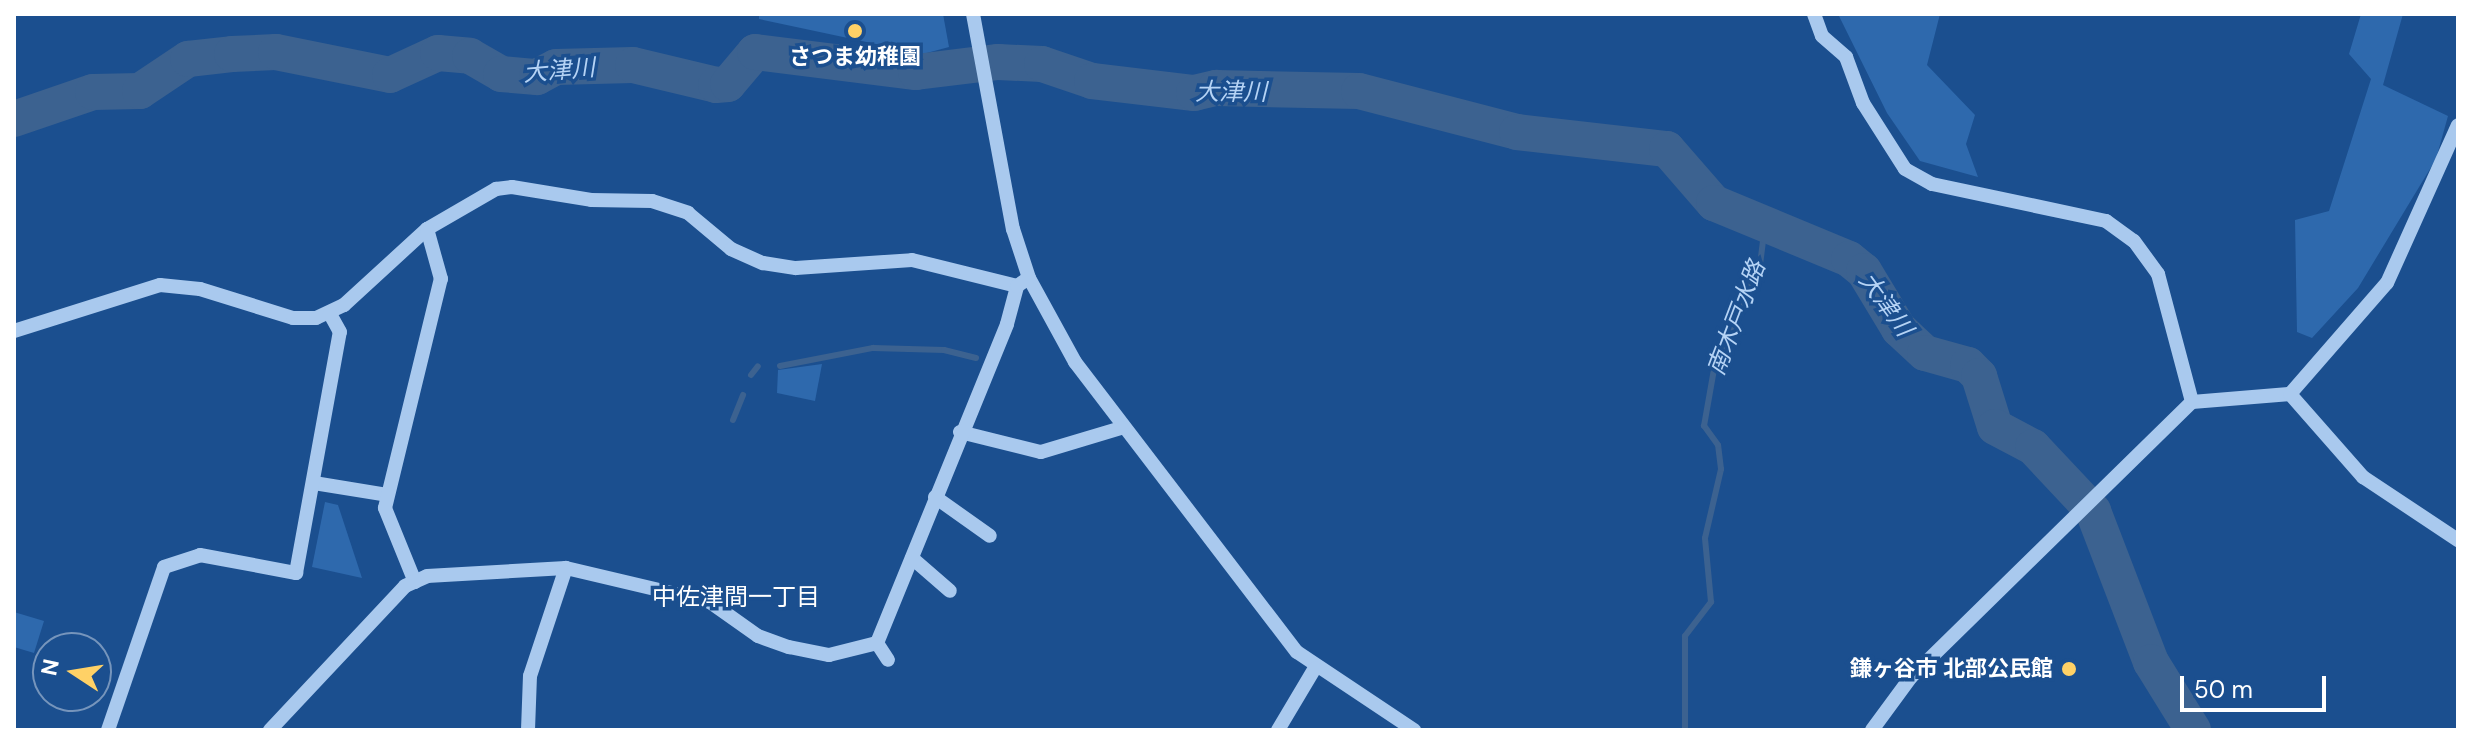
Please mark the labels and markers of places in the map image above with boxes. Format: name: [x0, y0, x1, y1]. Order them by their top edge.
marker: さつま幼稚園: [846, 22, 864, 40]
place label: さつま幼稚園: [789, 44, 921, 70]
place label: 鎌ヶ谷市 北部公民館: [1850, 656, 2053, 682]
marker: 鎌ヶ谷市 北部公民館: [2060, 660, 2078, 678]

